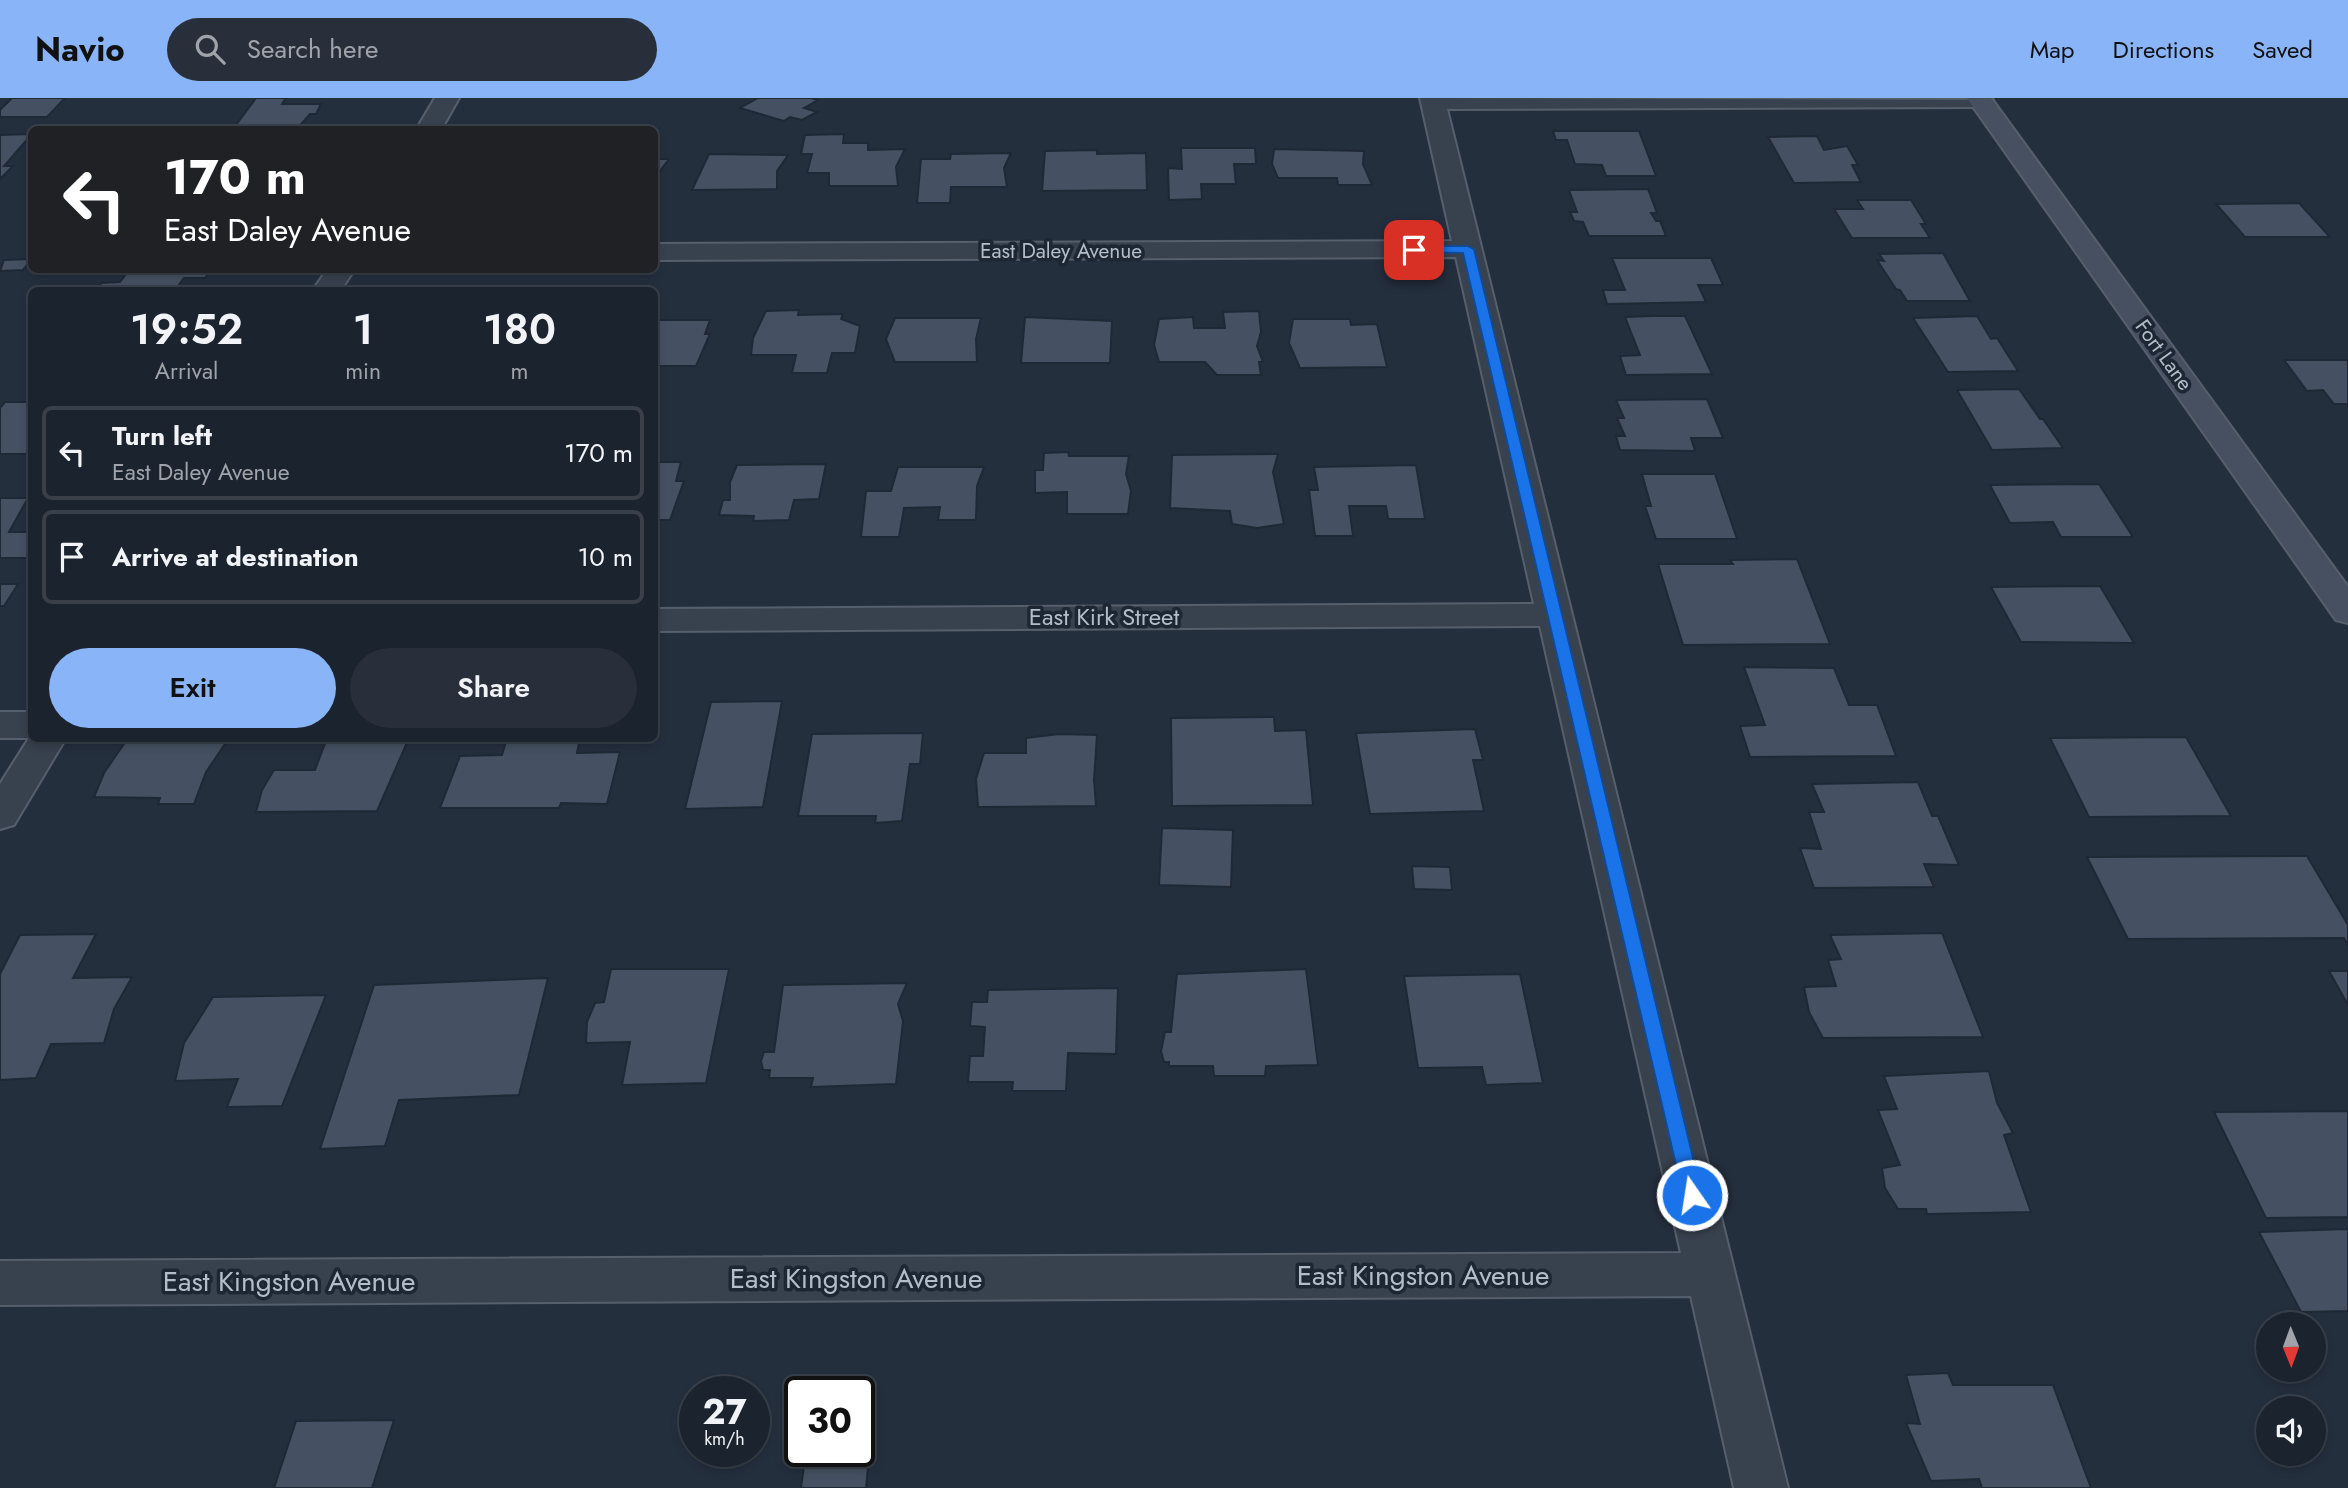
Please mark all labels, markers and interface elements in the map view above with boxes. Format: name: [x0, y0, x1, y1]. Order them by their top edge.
search box: [167, 18, 657, 81]
text: Navio: [35, 26, 125, 73]
icon: search: [191, 30, 229, 68]
text: Search here: [247, 30, 378, 68]
text: Map: [2030, 32, 2075, 67]
text: Directions: [2113, 32, 2214, 67]
text: Saved: [2252, 32, 2313, 67]
text: 170 m: [164, 142, 306, 212]
icon: left: [49, 154, 140, 245]
text: East Daley Avenue: [164, 207, 411, 253]
pin: [1384, 220, 1444, 280]
icon: arrive: [1395, 231, 1433, 269]
street label: East Daley Avenue: [980, 236, 1142, 266]
text: 19:52: [130, 299, 243, 360]
text: 1: [353, 299, 373, 360]
text: 180: [483, 299, 556, 360]
street label: Fort Lane: [2128, 313, 2200, 397]
text: Arrival: [155, 354, 218, 388]
text: min: [345, 354, 381, 388]
text: m: [511, 354, 529, 388]
text: Turn left: [112, 417, 212, 455]
icon: left: [53, 434, 91, 472]
text: 170 m: [564, 434, 633, 472]
text: East Daley Avenue: [112, 455, 290, 489]
icon: arrive: [53, 538, 91, 576]
text: Arrive at destination: [112, 538, 359, 576]
text: 10 m: [578, 538, 633, 576]
street label: East Kirk Street: [1029, 599, 1179, 634]
button: Exit: [49, 648, 336, 728]
button: Share: [350, 648, 637, 728]
position arrow: [1655, 1158, 1729, 1232]
street label: East Kingston Avenue: [1297, 1255, 1549, 1296]
street label: East Kingston Avenue: [730, 1258, 982, 1299]
street label: East Kingston Avenue: [163, 1261, 415, 1302]
north arrow: [2256, 1312, 2326, 1382]
map controls: [2256, 1312, 2326, 1466]
speed limit sign: 30: [784, 1376, 875, 1467]
text: 27: [702, 1387, 747, 1437]
button: sound: [2256, 1396, 2326, 1466]
text: km/h: [704, 1426, 745, 1452]

